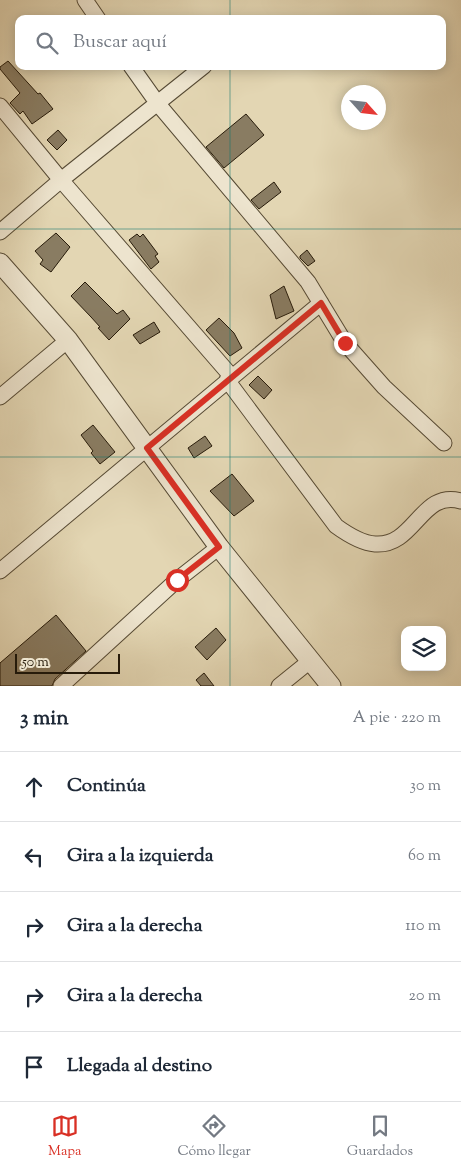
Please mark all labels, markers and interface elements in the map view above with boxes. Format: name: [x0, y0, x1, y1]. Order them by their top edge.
search box: [15, 15, 446, 70]
icon: search: [33, 29, 61, 57]
text: Buscar aquí: [73, 29, 167, 56]
north arrow: [341, 85, 386, 130]
route end: [334, 332, 357, 355]
route start: [166, 569, 189, 592]
map controls: [401, 626, 446, 671]
button: layers: [401, 626, 446, 671]
scale bar: [15, 651, 120, 674]
text: 50 m: [22, 653, 49, 673]
text: 3 min: [20, 704, 69, 734]
text: A pie · 220 m: [353, 707, 441, 730]
icon: ahead: [20, 773, 48, 801]
text: Continúa: [67, 773, 146, 800]
text: 30 m: [410, 775, 441, 798]
icon: left: [20, 843, 48, 871]
text: Gira a la izquierda: [67, 843, 213, 870]
text: 60 m: [408, 845, 441, 868]
icon: right: [20, 913, 48, 941]
text: Gira a la derecha: [67, 913, 202, 940]
text: 110 m: [405, 915, 441, 938]
icon: right: [20, 983, 48, 1011]
text: Gira a la derecha: [67, 983, 202, 1010]
text: 20 m: [408, 985, 441, 1008]
icon: arrive: [20, 1053, 48, 1081]
text: Llegada al destino: [67, 1053, 212, 1080]
tab: Mapa: [48, 1112, 81, 1162]
tab: Cómo llegar: [178, 1112, 251, 1162]
tab: Guardados: [347, 1112, 413, 1162]

